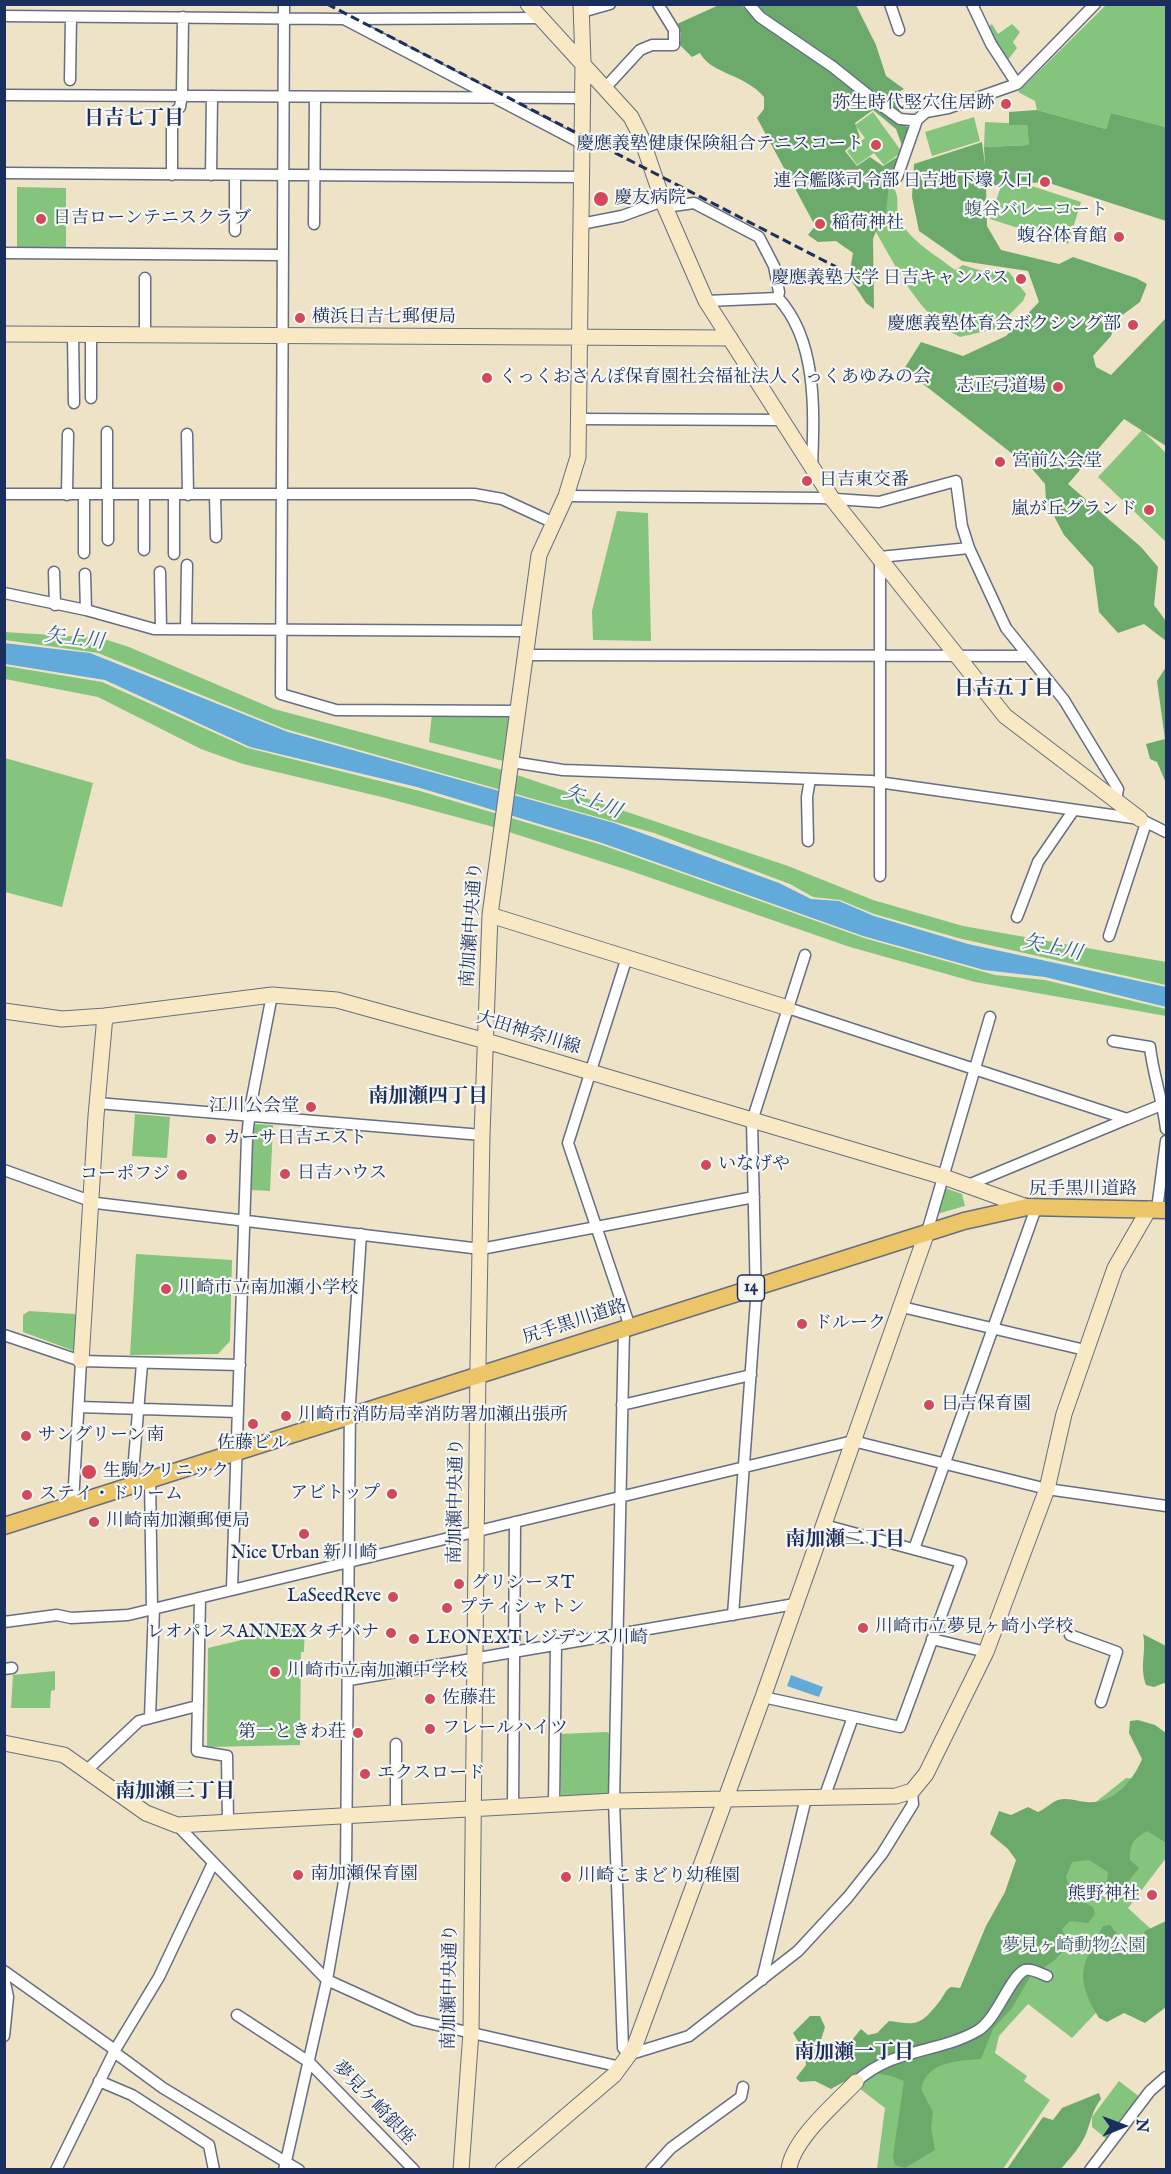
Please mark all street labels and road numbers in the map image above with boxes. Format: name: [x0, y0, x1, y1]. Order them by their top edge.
street label: 南加瀬中央通り: [458, 861, 488, 989]
street label: 大田神奈川線: [473, 1008, 583, 1060]
street label: 尻手黒川道路: [1029, 1179, 1137, 1201]
road number: 14: [738, 1275, 764, 1301]
street label: 尻手黒川道路: [520, 1296, 630, 1350]
street label: 南加瀬中央通り: [445, 1438, 469, 1564]
street label: 南加瀬中央通り: [439, 1924, 463, 2050]
street label: 夢見ケ崎銀座: [328, 2058, 418, 2150]

